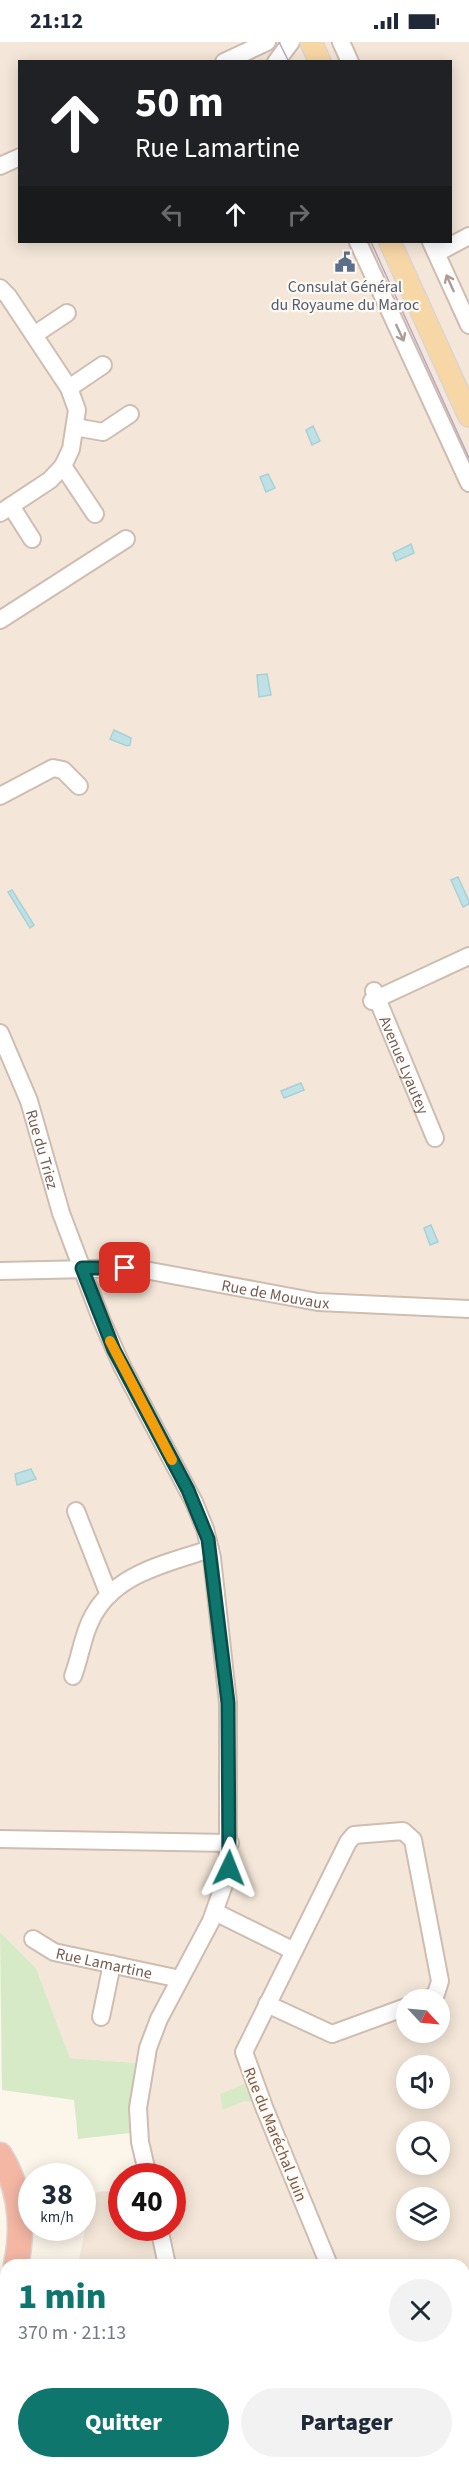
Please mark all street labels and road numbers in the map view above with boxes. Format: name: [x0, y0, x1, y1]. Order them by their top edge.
street label: Avenue Lyautey: [374, 1013, 434, 1118]
street label: Rue du Triez: [20, 1107, 64, 1192]
street label: Rue de Mouvaux: [220, 1274, 330, 1315]
street label: Rue Lamartine: [54, 1943, 154, 1985]
street label: Rue du Maréchal Juin: [238, 2064, 312, 2205]

